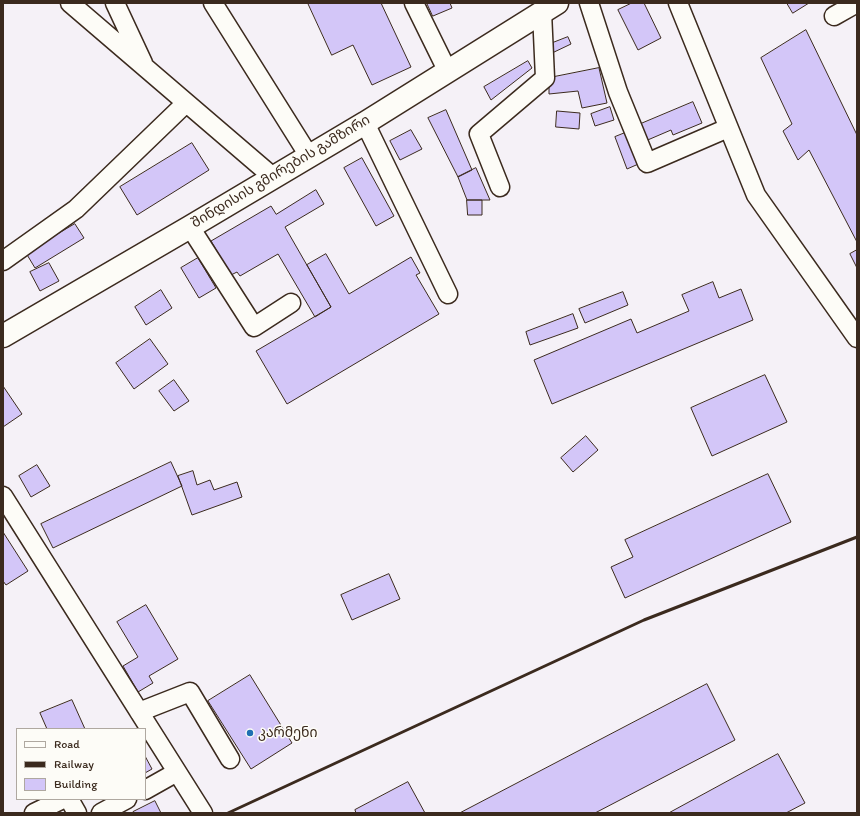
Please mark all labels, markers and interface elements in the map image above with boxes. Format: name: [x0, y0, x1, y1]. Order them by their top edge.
street label: შინდისის გმირების გამზირი: [189, 112, 373, 232]
place label: კარმენი: [258, 725, 318, 741]
legend: [16, 728, 146, 800]
marker: კარმენი: [245, 728, 255, 738]
text: Road: [54, 737, 80, 751]
text: Railway: [54, 757, 94, 771]
text: Building: [54, 777, 97, 791]

